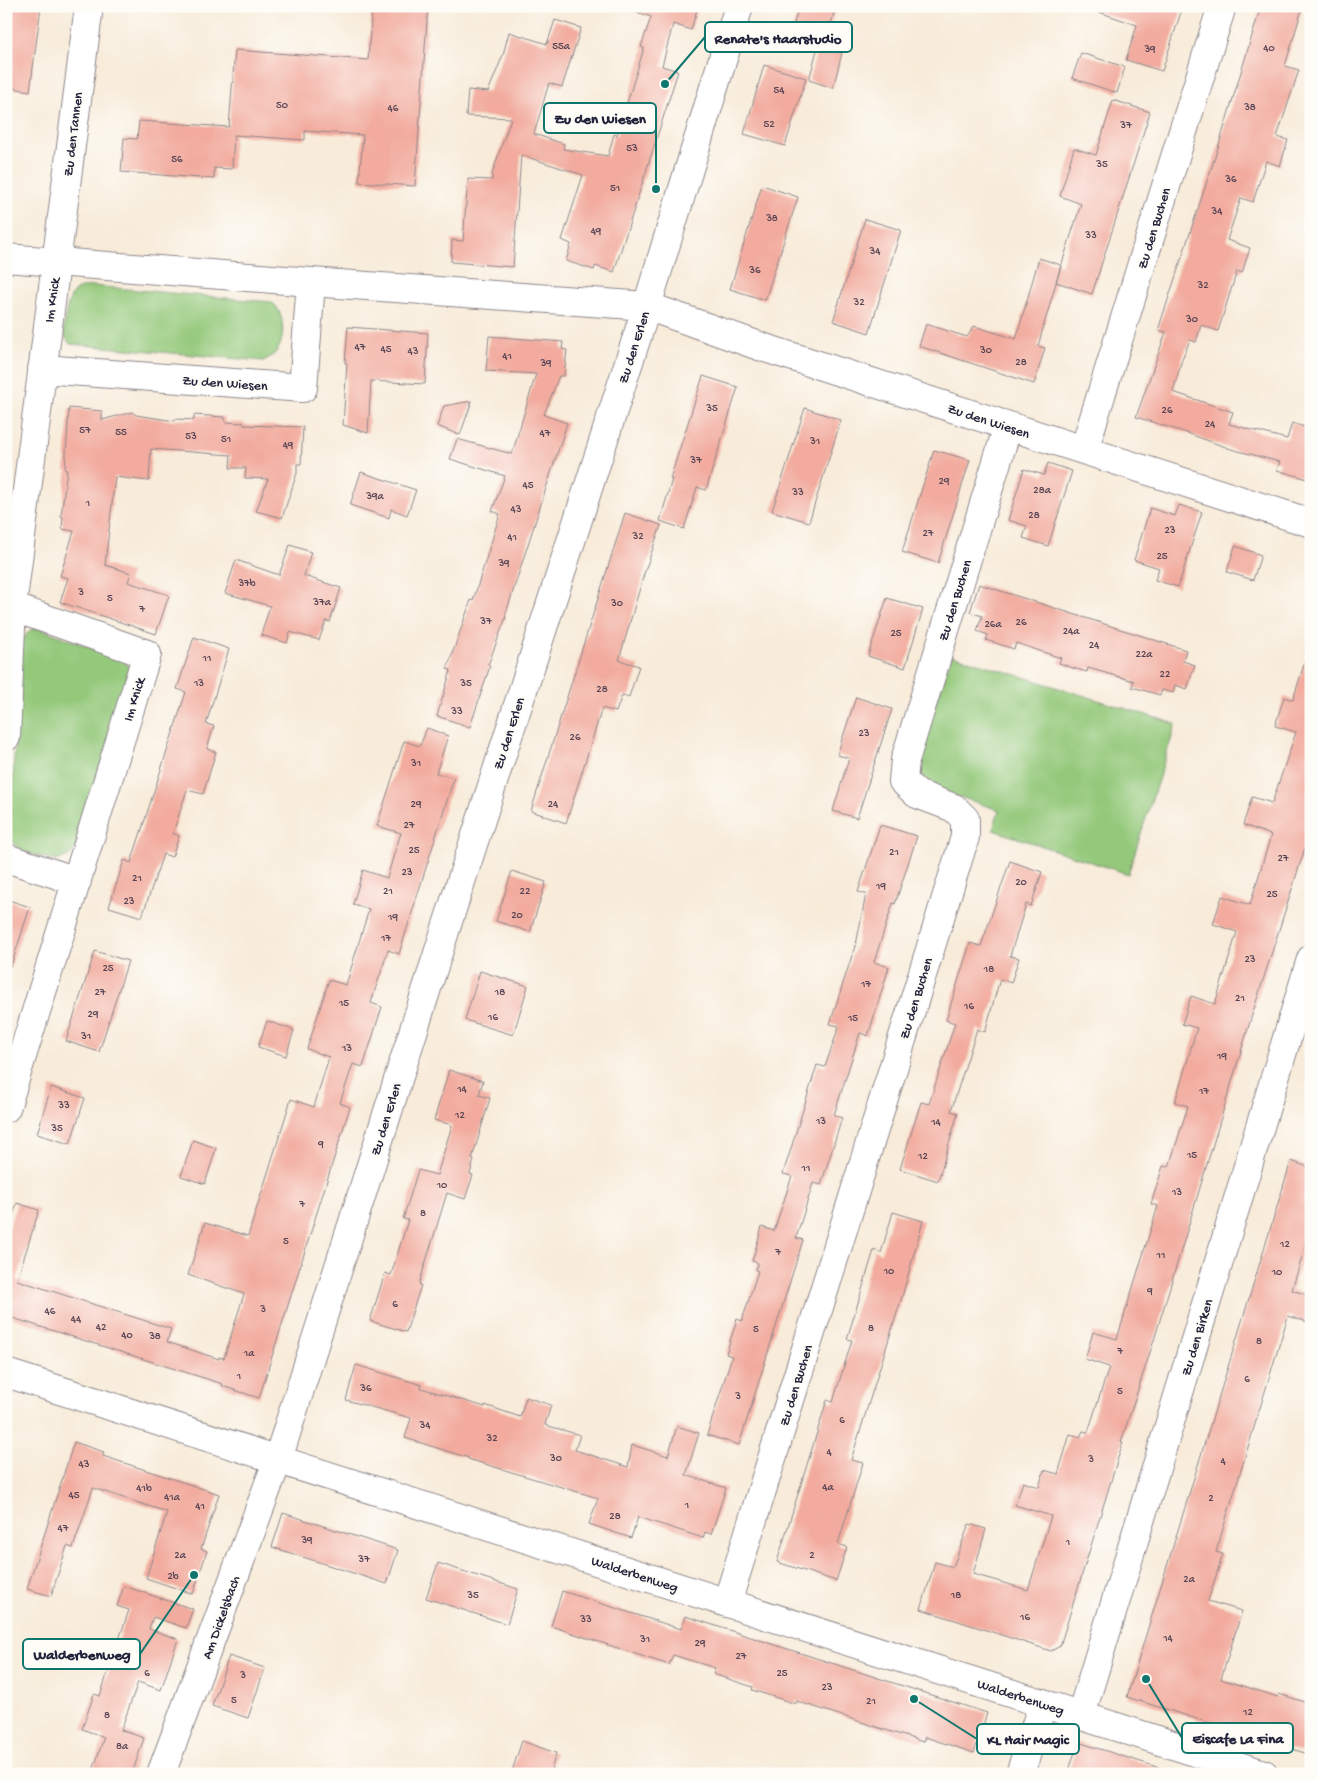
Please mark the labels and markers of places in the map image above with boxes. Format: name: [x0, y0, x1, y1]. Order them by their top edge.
callout: Renate's Haarstudio: [705, 22, 852, 52]
callout: Zu den Wiesen: [544, 103, 656, 133]
callout: Walderbenweg: [23, 1639, 140, 1669]
callout: Eiscafe La Fina: [1182, 1723, 1293, 1753]
callout: KL Hair Magic: [977, 1724, 1079, 1754]

